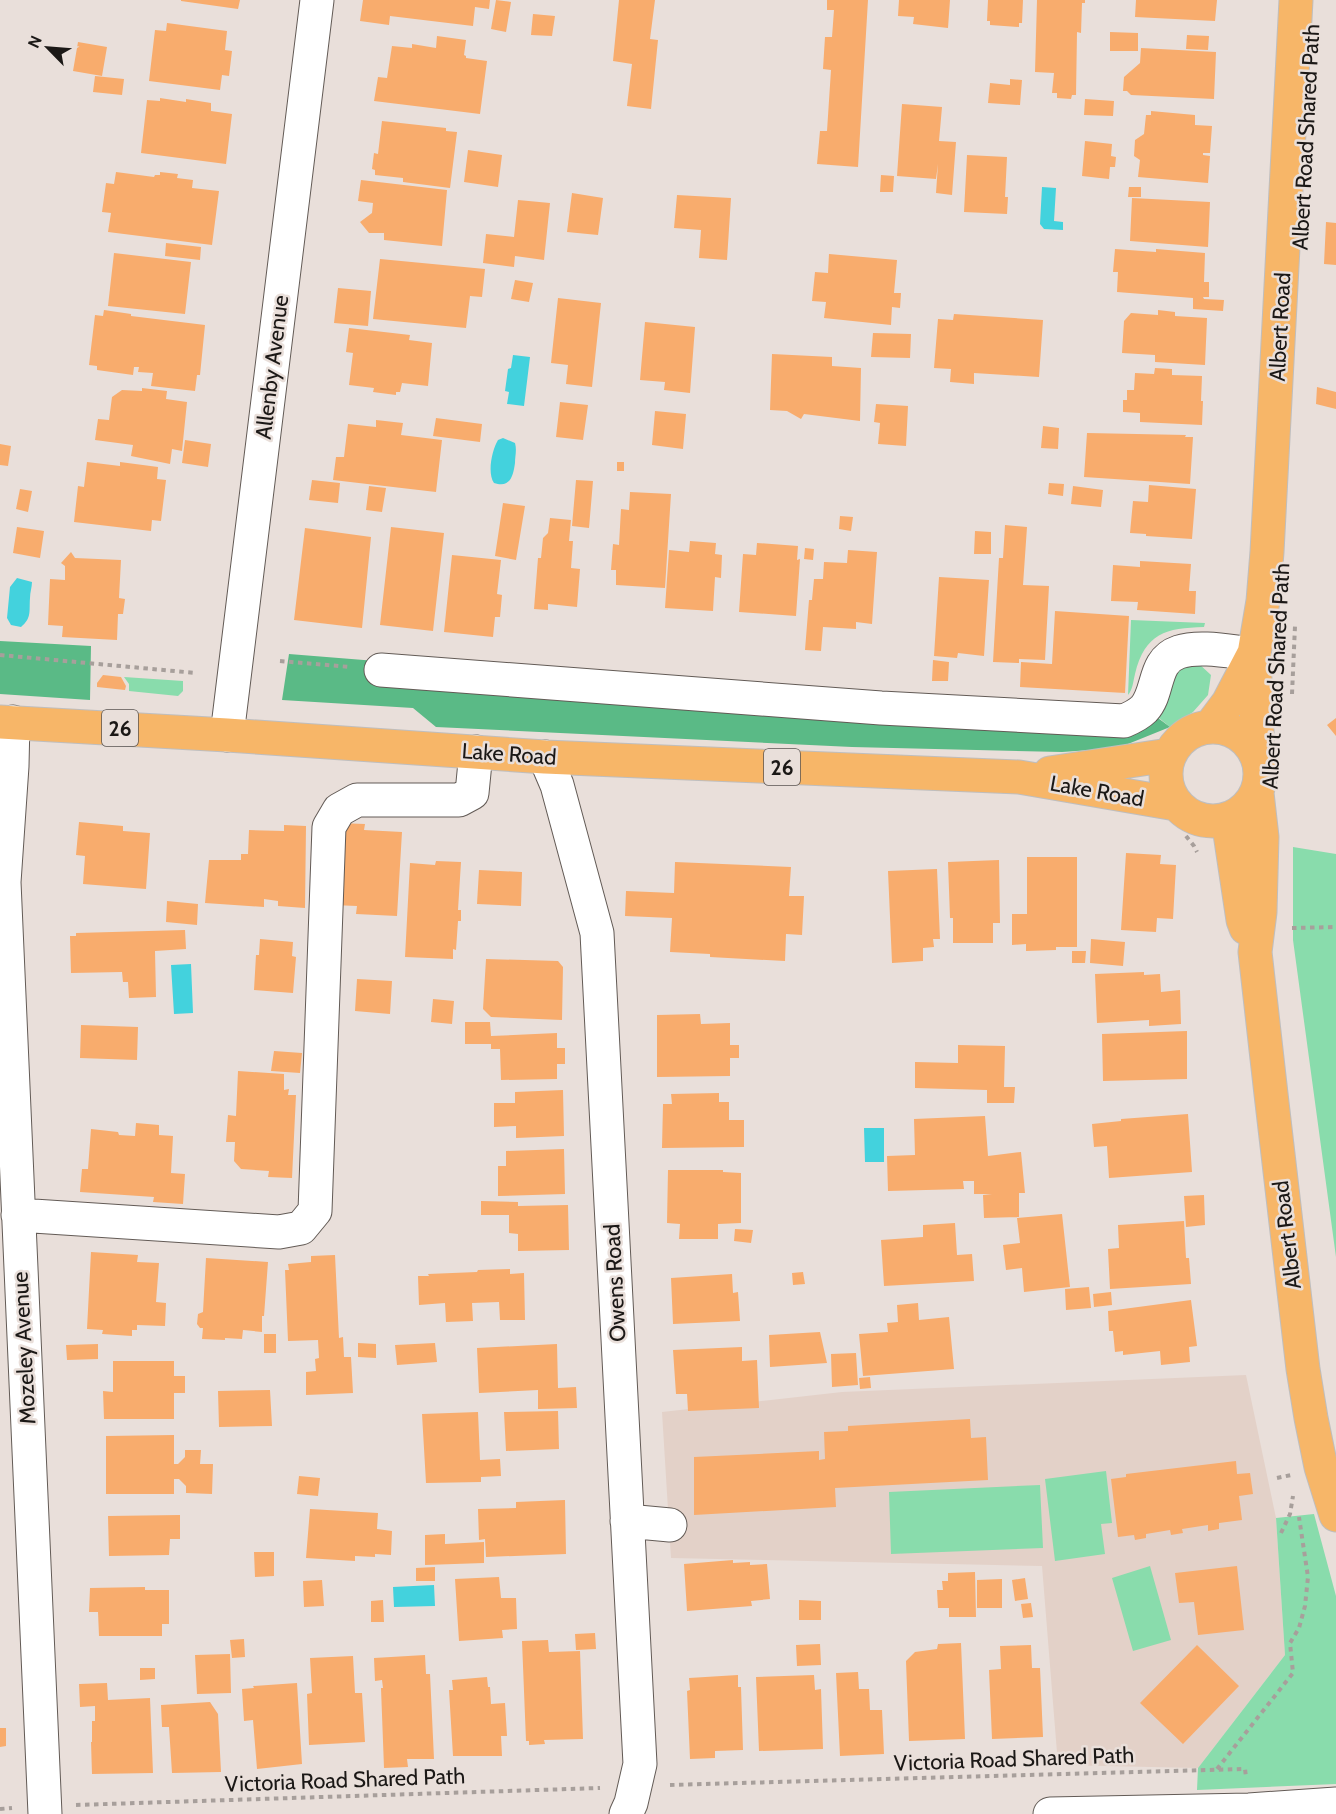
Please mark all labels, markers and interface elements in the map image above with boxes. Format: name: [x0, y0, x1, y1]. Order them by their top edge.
north arrow: [18, 18, 78, 78]
street label: Albert Road Shared Path: [1287, 23, 1325, 251]
text: N: [24, 33, 46, 51]
street label: Albert Road: [1264, 272, 1296, 382]
street label: Allenby Avenue: [250, 293, 294, 441]
street label: Albert Road Shared Path: [1257, 562, 1295, 790]
road number: 26: [102, 710, 138, 746]
street label: Lake Road: [461, 737, 557, 771]
road number: 26: [764, 749, 800, 785]
street label: Lake Road: [1048, 769, 1146, 813]
street label: Albert Road: [1267, 1179, 1307, 1291]
street label: Owens Road: [598, 1223, 632, 1343]
street label: Mozeley Avenue: [7, 1271, 41, 1425]
street label: Victoria Road Shared Path: [893, 1741, 1135, 1777]
street label: Victoria Road Shared Path: [224, 1762, 466, 1798]

